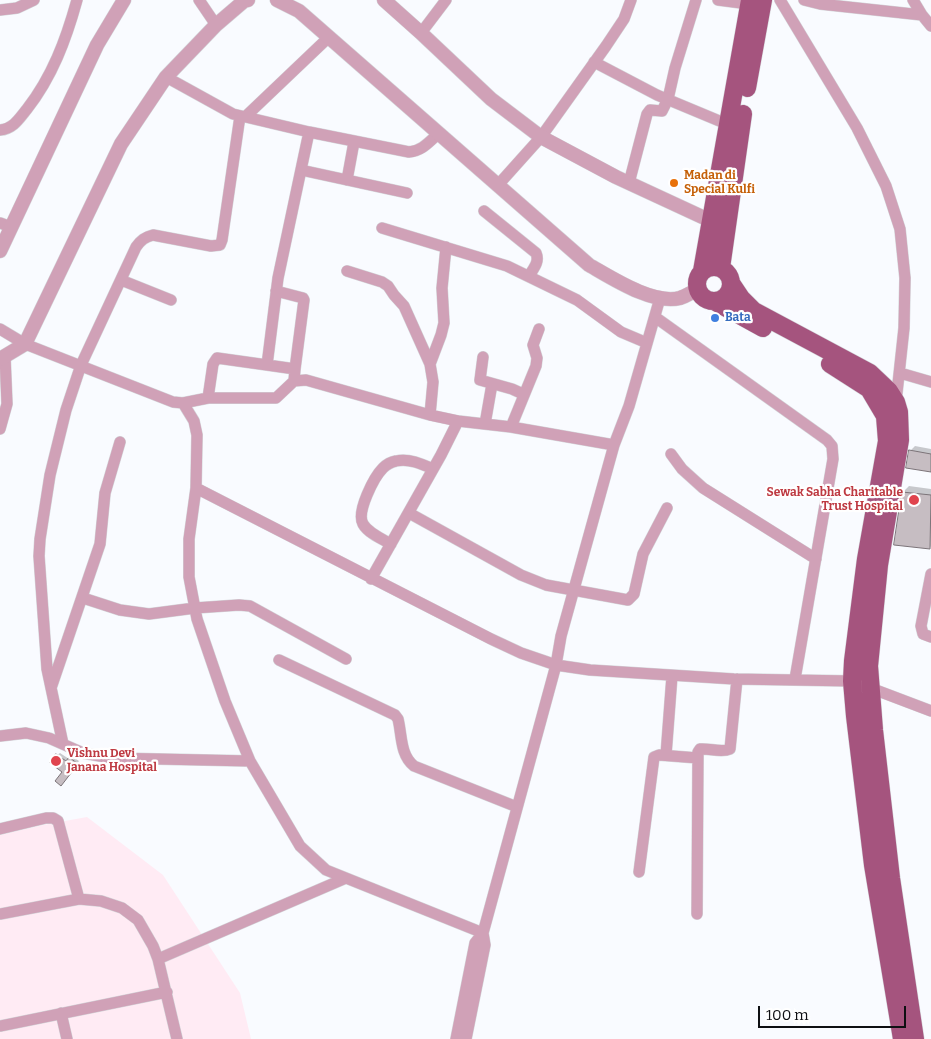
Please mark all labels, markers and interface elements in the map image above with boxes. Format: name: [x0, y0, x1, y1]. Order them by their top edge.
place label: Madan di Special Kulfi: [684, 169, 755, 197]
marker: Madan di Special Kulfi: [668, 177, 680, 189]
place label: Bata: [725, 311, 751, 325]
marker: Bata: [709, 312, 721, 324]
place label: Sewak Sabha Charitable Trust Hospital: [767, 486, 903, 514]
marker: Sewak Sabha Charitable Trust Hospital: [907, 493, 921, 507]
place label: Vishnu Devi Janana Hospital: [67, 747, 157, 775]
marker: Vishnu Devi Janana Hospital: [49, 754, 63, 768]
scale bar: [761, 996, 908, 1028]
text: 100 m: [766, 1006, 809, 1024]

